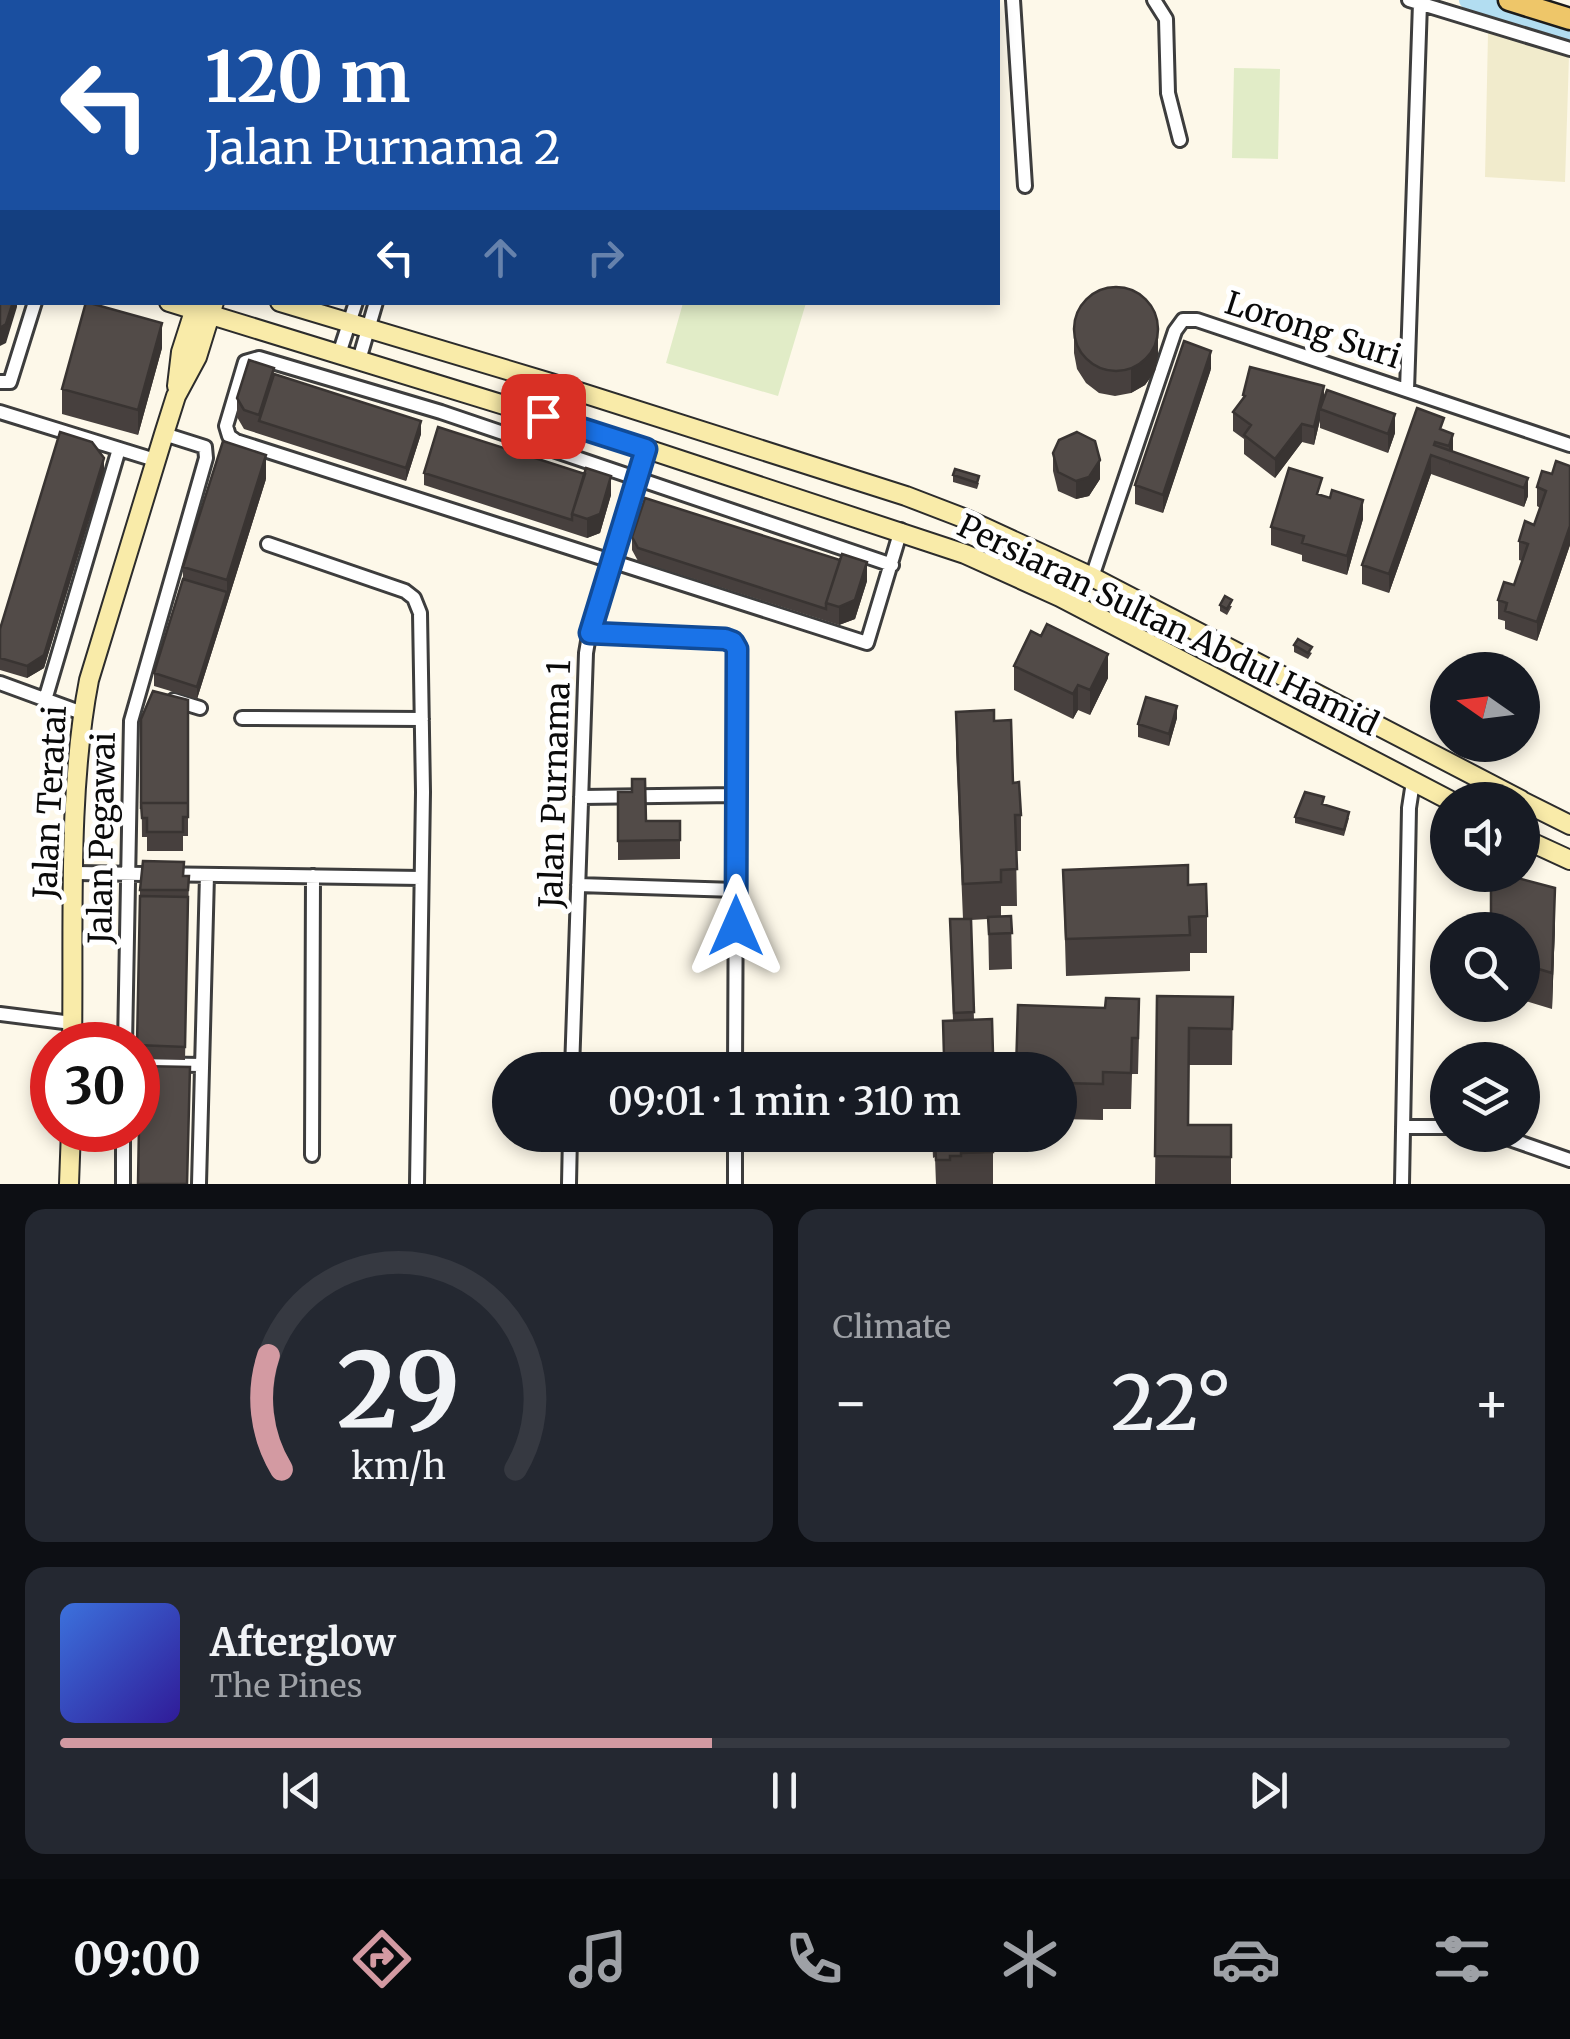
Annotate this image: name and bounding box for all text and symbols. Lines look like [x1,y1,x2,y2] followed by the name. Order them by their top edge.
[205,33,410,121] text: 120 m
[40,40,170,170] icon: left
[205,120,561,176] text: Jalan Purnama 2
[368,230,423,285] icon: left
[473,230,528,285] icon: ahead
[578,230,633,285] icon: right
[1220,283,1406,377] street label: Lorong Suri
[501,374,586,459] pin
[516,389,571,444] icon: arrive
[951,506,1385,744] street label: Persiaran Sultan Abdul Hamid
[1430,652,1540,762] north arrow
[1430,652,1540,1152] map controls
[531,659,579,910] street label: Jalan Purnama 1
[25,704,75,901] street label: Jalan Teratai
[80,732,124,945] street label: Jalan Pegawai
[1430,782,1540,892] button: sound
[684,874,788,978] position arrow
[1430,912,1540,1022] button: search
[30,1022,160,1152] speed limit sign: 30
[1430,1042,1540,1152] button: layers
[608,1078,961,1125] text: 09:01 · 1 min · 310 m
[833,1307,951,1347] text: Climate
[337,1325,461,1455] text: 29
[1111,1356,1231,1450] text: 22°
[833,1368,869,1437] text: −
[1473,1368,1510,1437] text: +
[351,1444,446,1489] text: km/h
[210,1619,396,1666] text: Afterglow
[210,1666,362,1706] text: The Pines
[274,1763,329,1818] icon: previous
[757,1763,812,1818] icon: pause
[1241,1763,1296,1818] icon: next
[347,1924,417,1994] icon: directions
[563,1924,633,1994] icon: music
[779,1924,849,1994] icon: phone
[995,1924,1065,1994] icon: climate
[1211,1924,1281,1994] icon: car
[1427,1924,1497,1994] icon: filters
[73,1931,201,1987] text: 09:00

